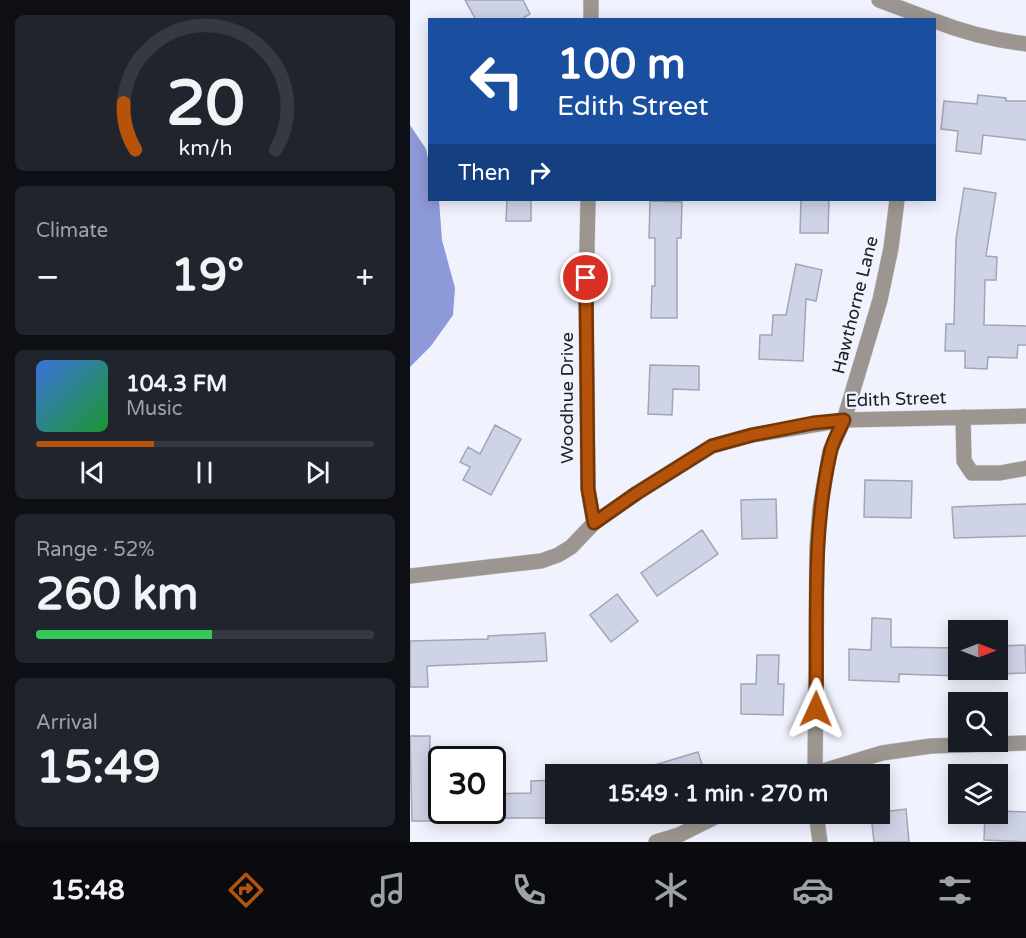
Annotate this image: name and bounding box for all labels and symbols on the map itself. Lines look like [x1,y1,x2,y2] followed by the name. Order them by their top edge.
[827,234,883,376] street label: Hawthorne Lane
[560,252,611,303] pin
[556,332,578,464] street label: Woodhue Drive
[845,386,947,412] street label: Edith Street
[948,620,1008,680] north arrow
[784,677,848,741] position arrow
[428,746,506,824] speed limit sign: 30

